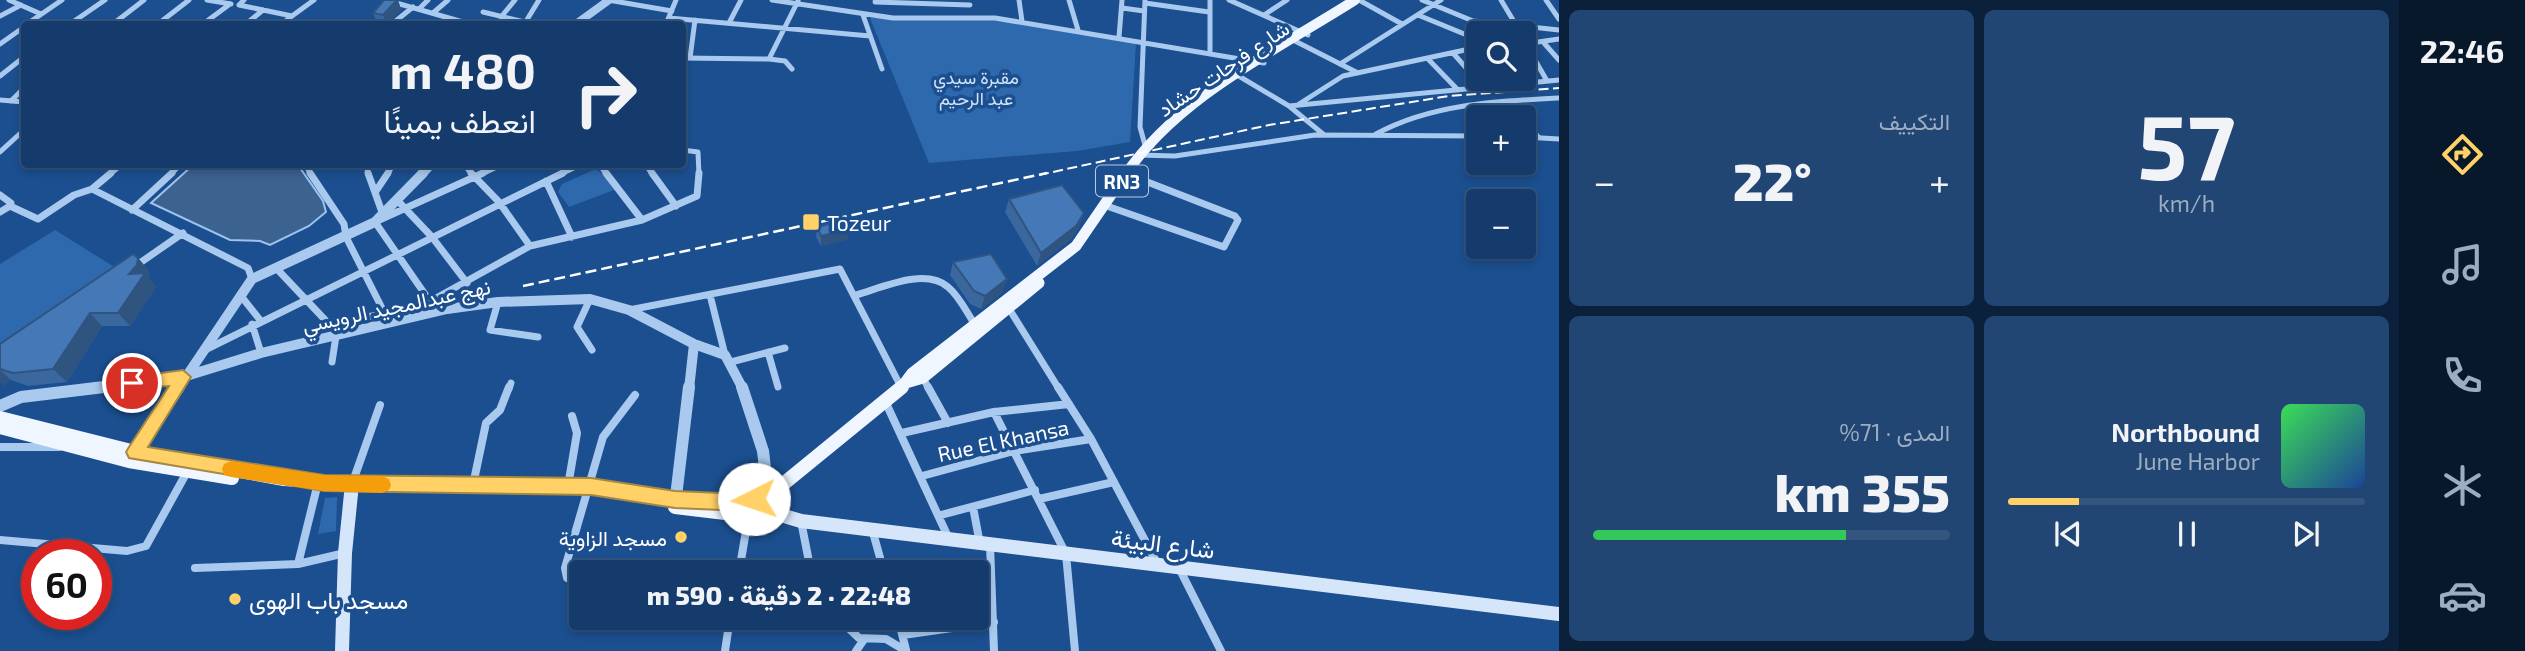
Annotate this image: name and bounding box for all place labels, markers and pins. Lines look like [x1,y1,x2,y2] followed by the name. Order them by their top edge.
[827,210,892,235] place label: Tozeur
[801,212,821,232] marker: Tozeur
[102,353,162,413] pin
[559,525,667,552] place label: مسجد الزاوية
[673,529,689,545] marker: مسجد الزاوية
[249,585,408,616] place label: مسجد باب الهوى
[227,591,243,607] marker: مسجد باب الهوى

